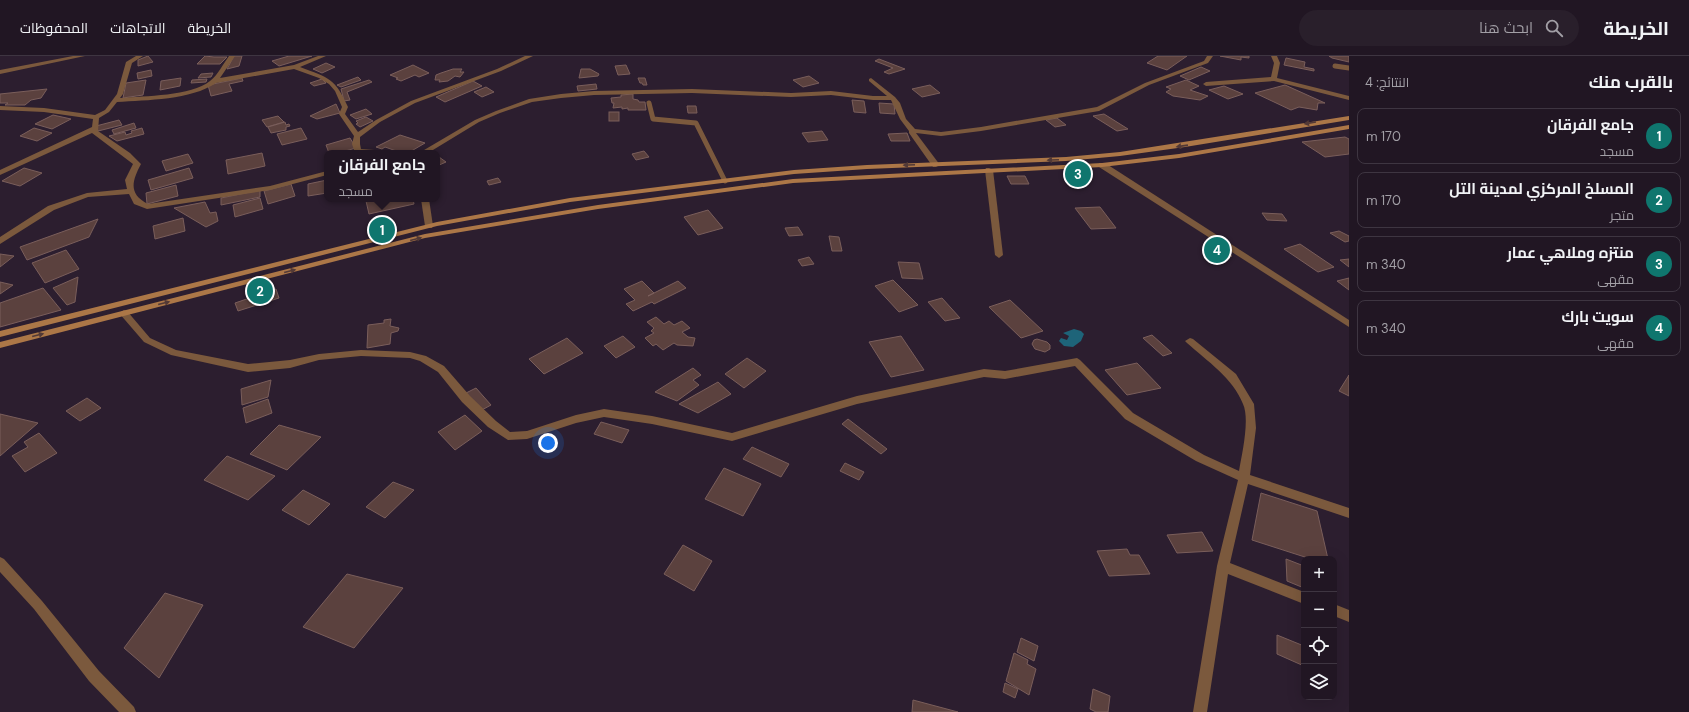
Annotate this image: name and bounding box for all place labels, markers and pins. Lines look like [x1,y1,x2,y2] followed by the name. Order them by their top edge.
[1065,159,1091,189] pin: 3
[369,215,395,245] pin: 1
[1204,235,1230,265] pin: 4
[247,276,273,306] pin: 2

